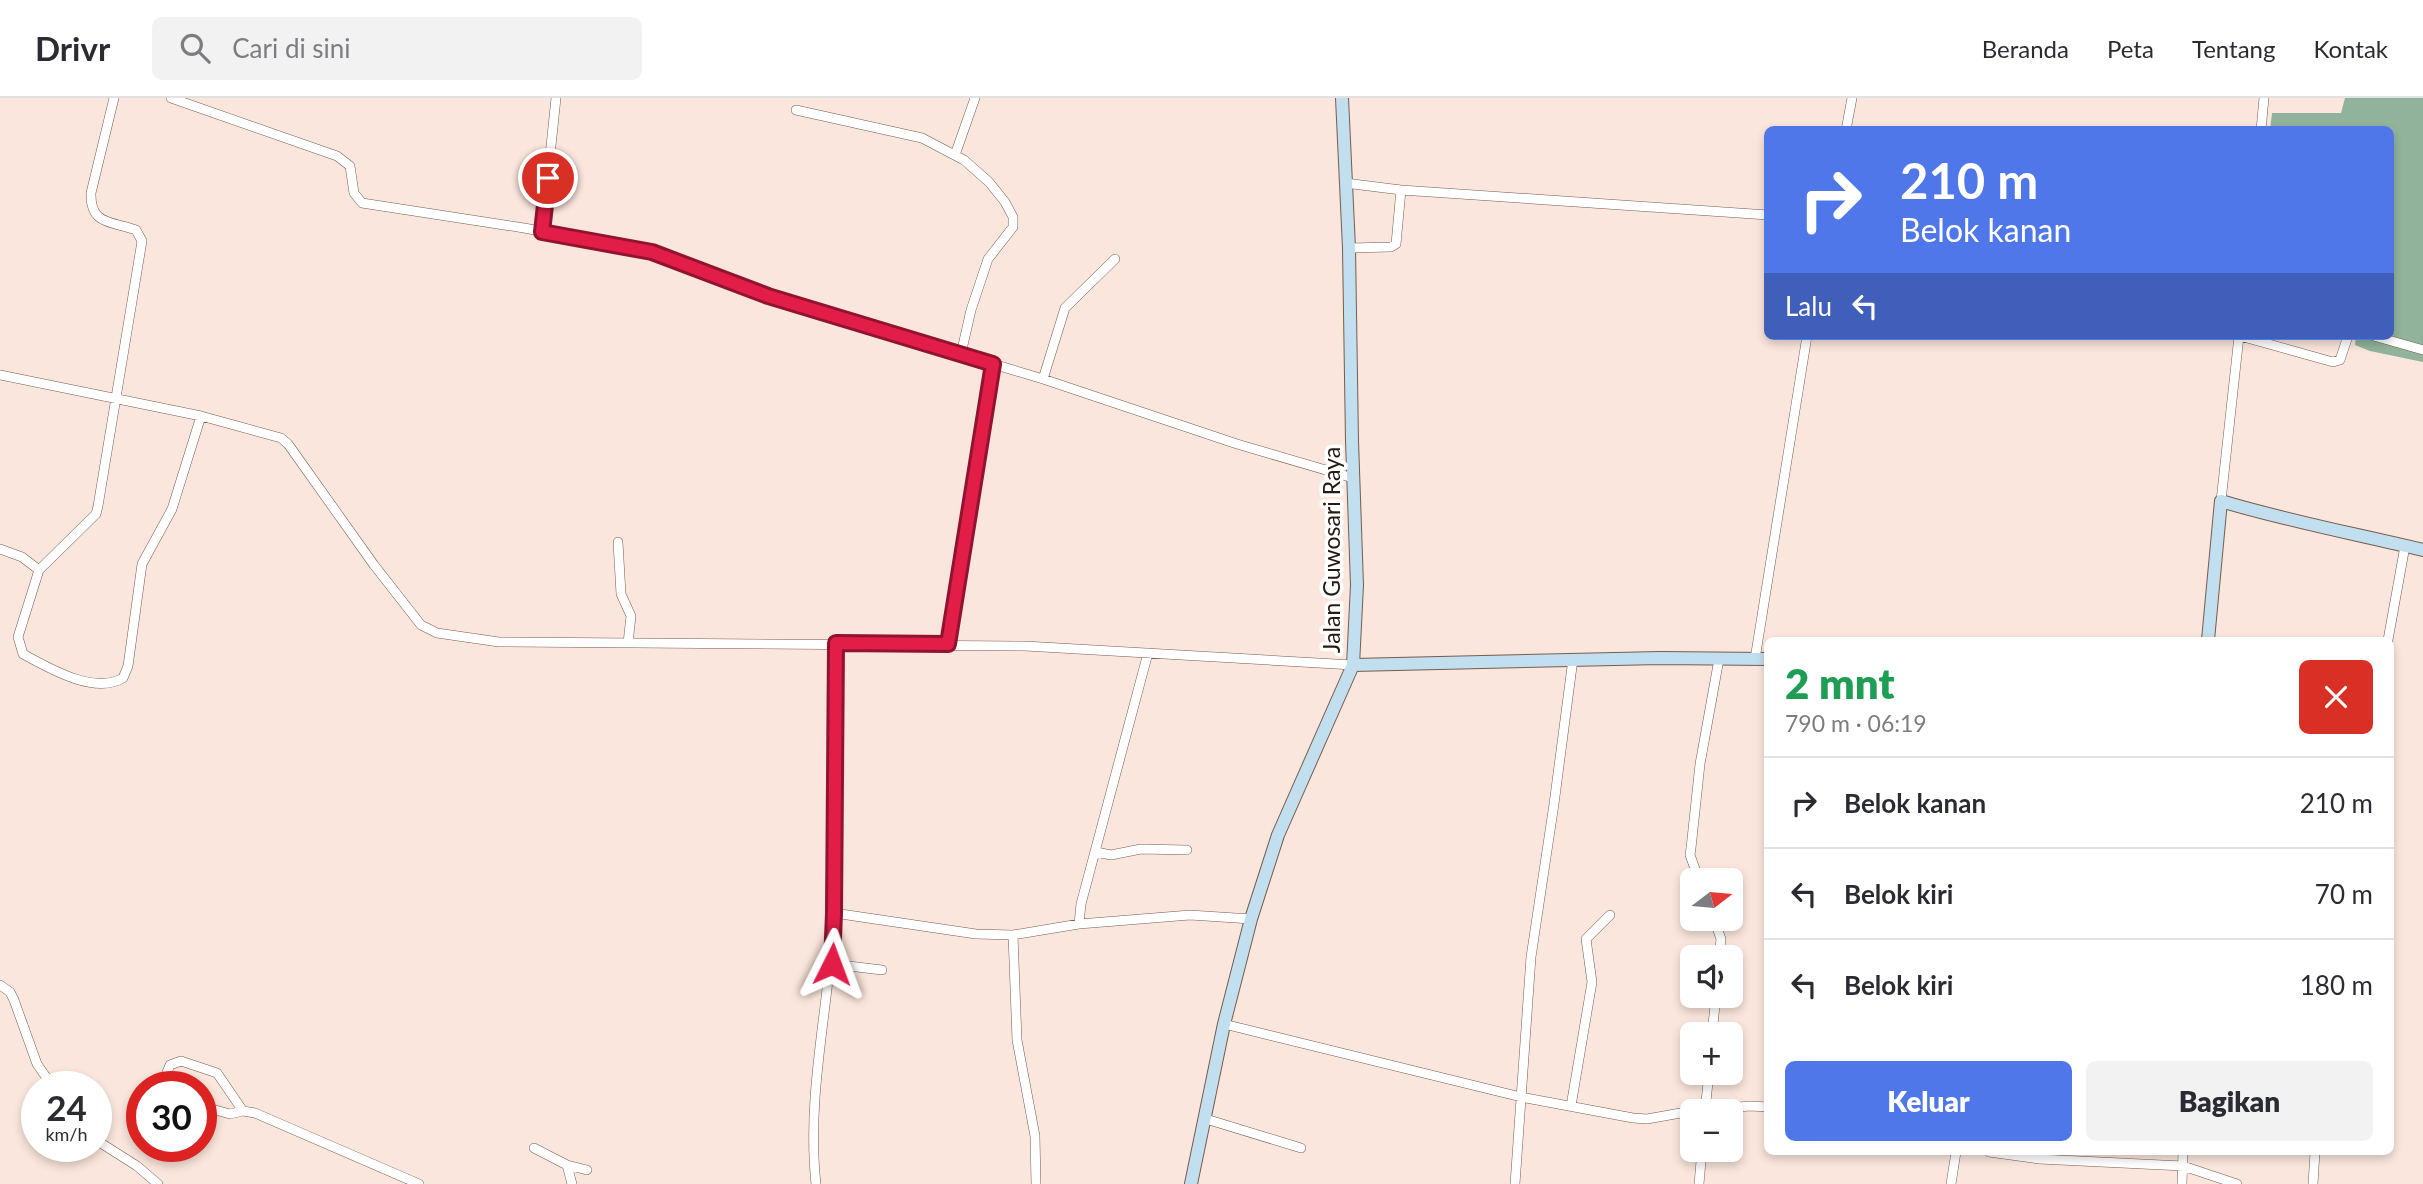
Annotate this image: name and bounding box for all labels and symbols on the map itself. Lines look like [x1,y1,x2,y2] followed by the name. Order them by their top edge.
[518,148,578,208] pin
[1317,447,1345,653] street label: Jalan Guwosari Raya
[1680,868,1743,931] north arrow
[795,927,869,1001] position arrow
[126,1071,217,1162] speed limit sign: 30

